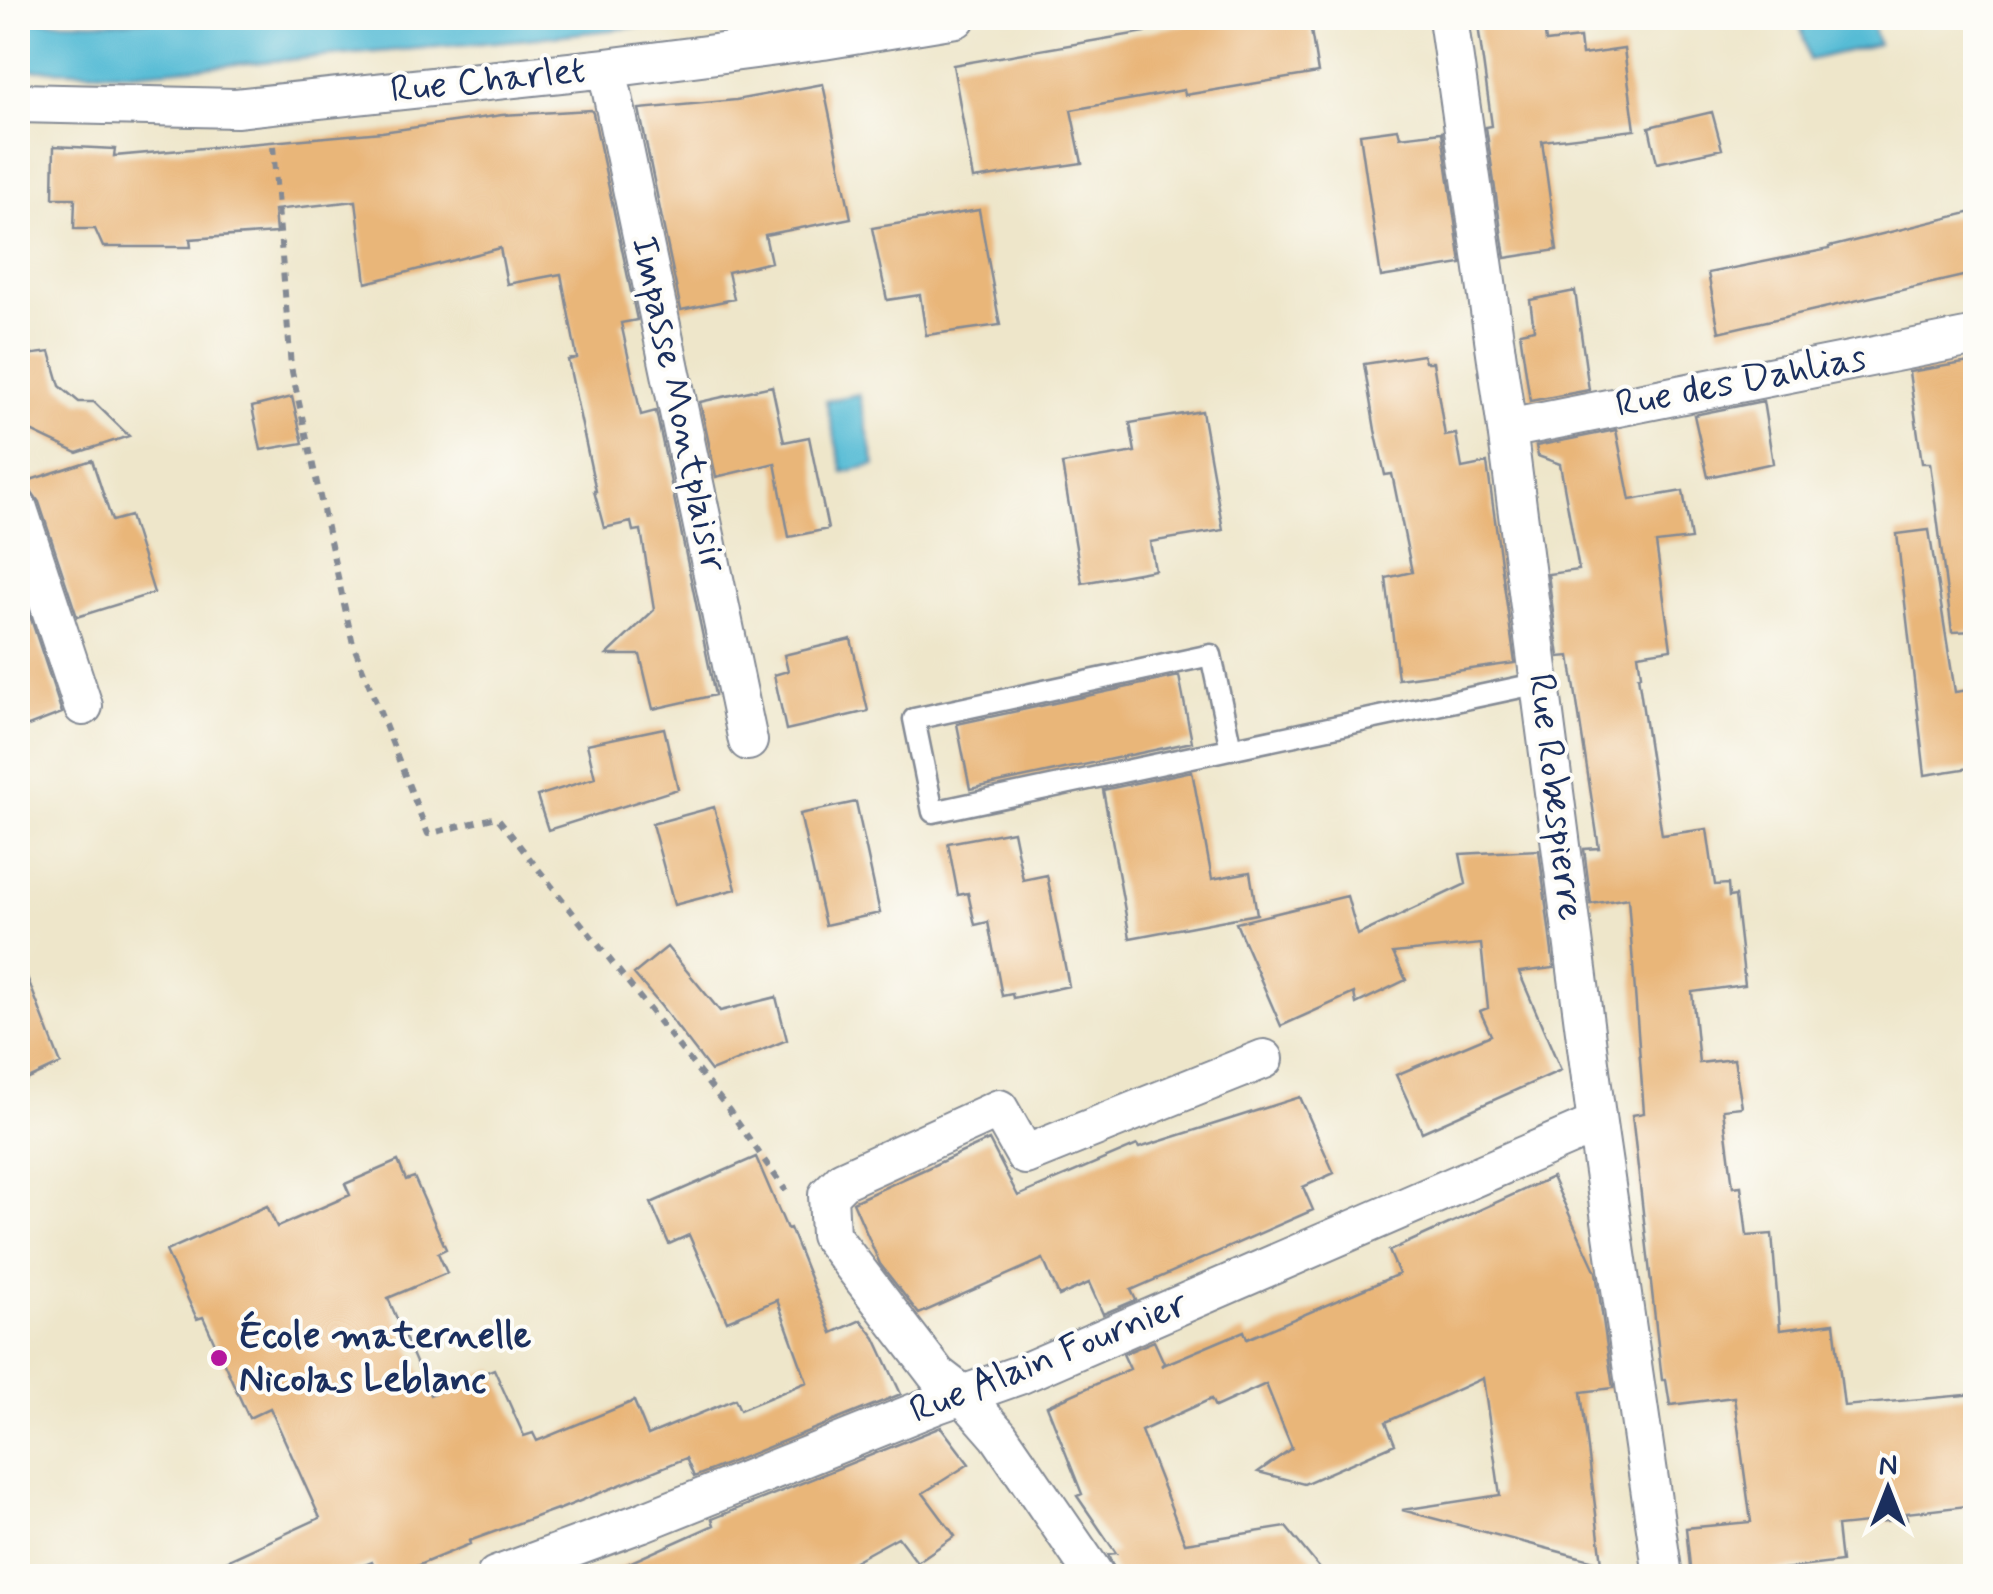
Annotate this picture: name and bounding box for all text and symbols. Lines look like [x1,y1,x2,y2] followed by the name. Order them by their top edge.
[388,46,588,116] street label: Rue Charlet
[619,232,738,576] street label: Impasse Montplaisir
[1612,334,1871,430] street label: Rue des Dahlias
[1516,671,1594,923] street label: Rue Robespierre
[903,1280,1195,1436] street label: Rue Alain Fournier
[239,1310,532,1405] place label: École maternelle Nicolas Leblanc
[208,1347,230,1369] marker: École maternelle Nicolas Leblanc
[1838,1439,1938,1539] north arrow
[1879,1448,1897,1485] text: N

